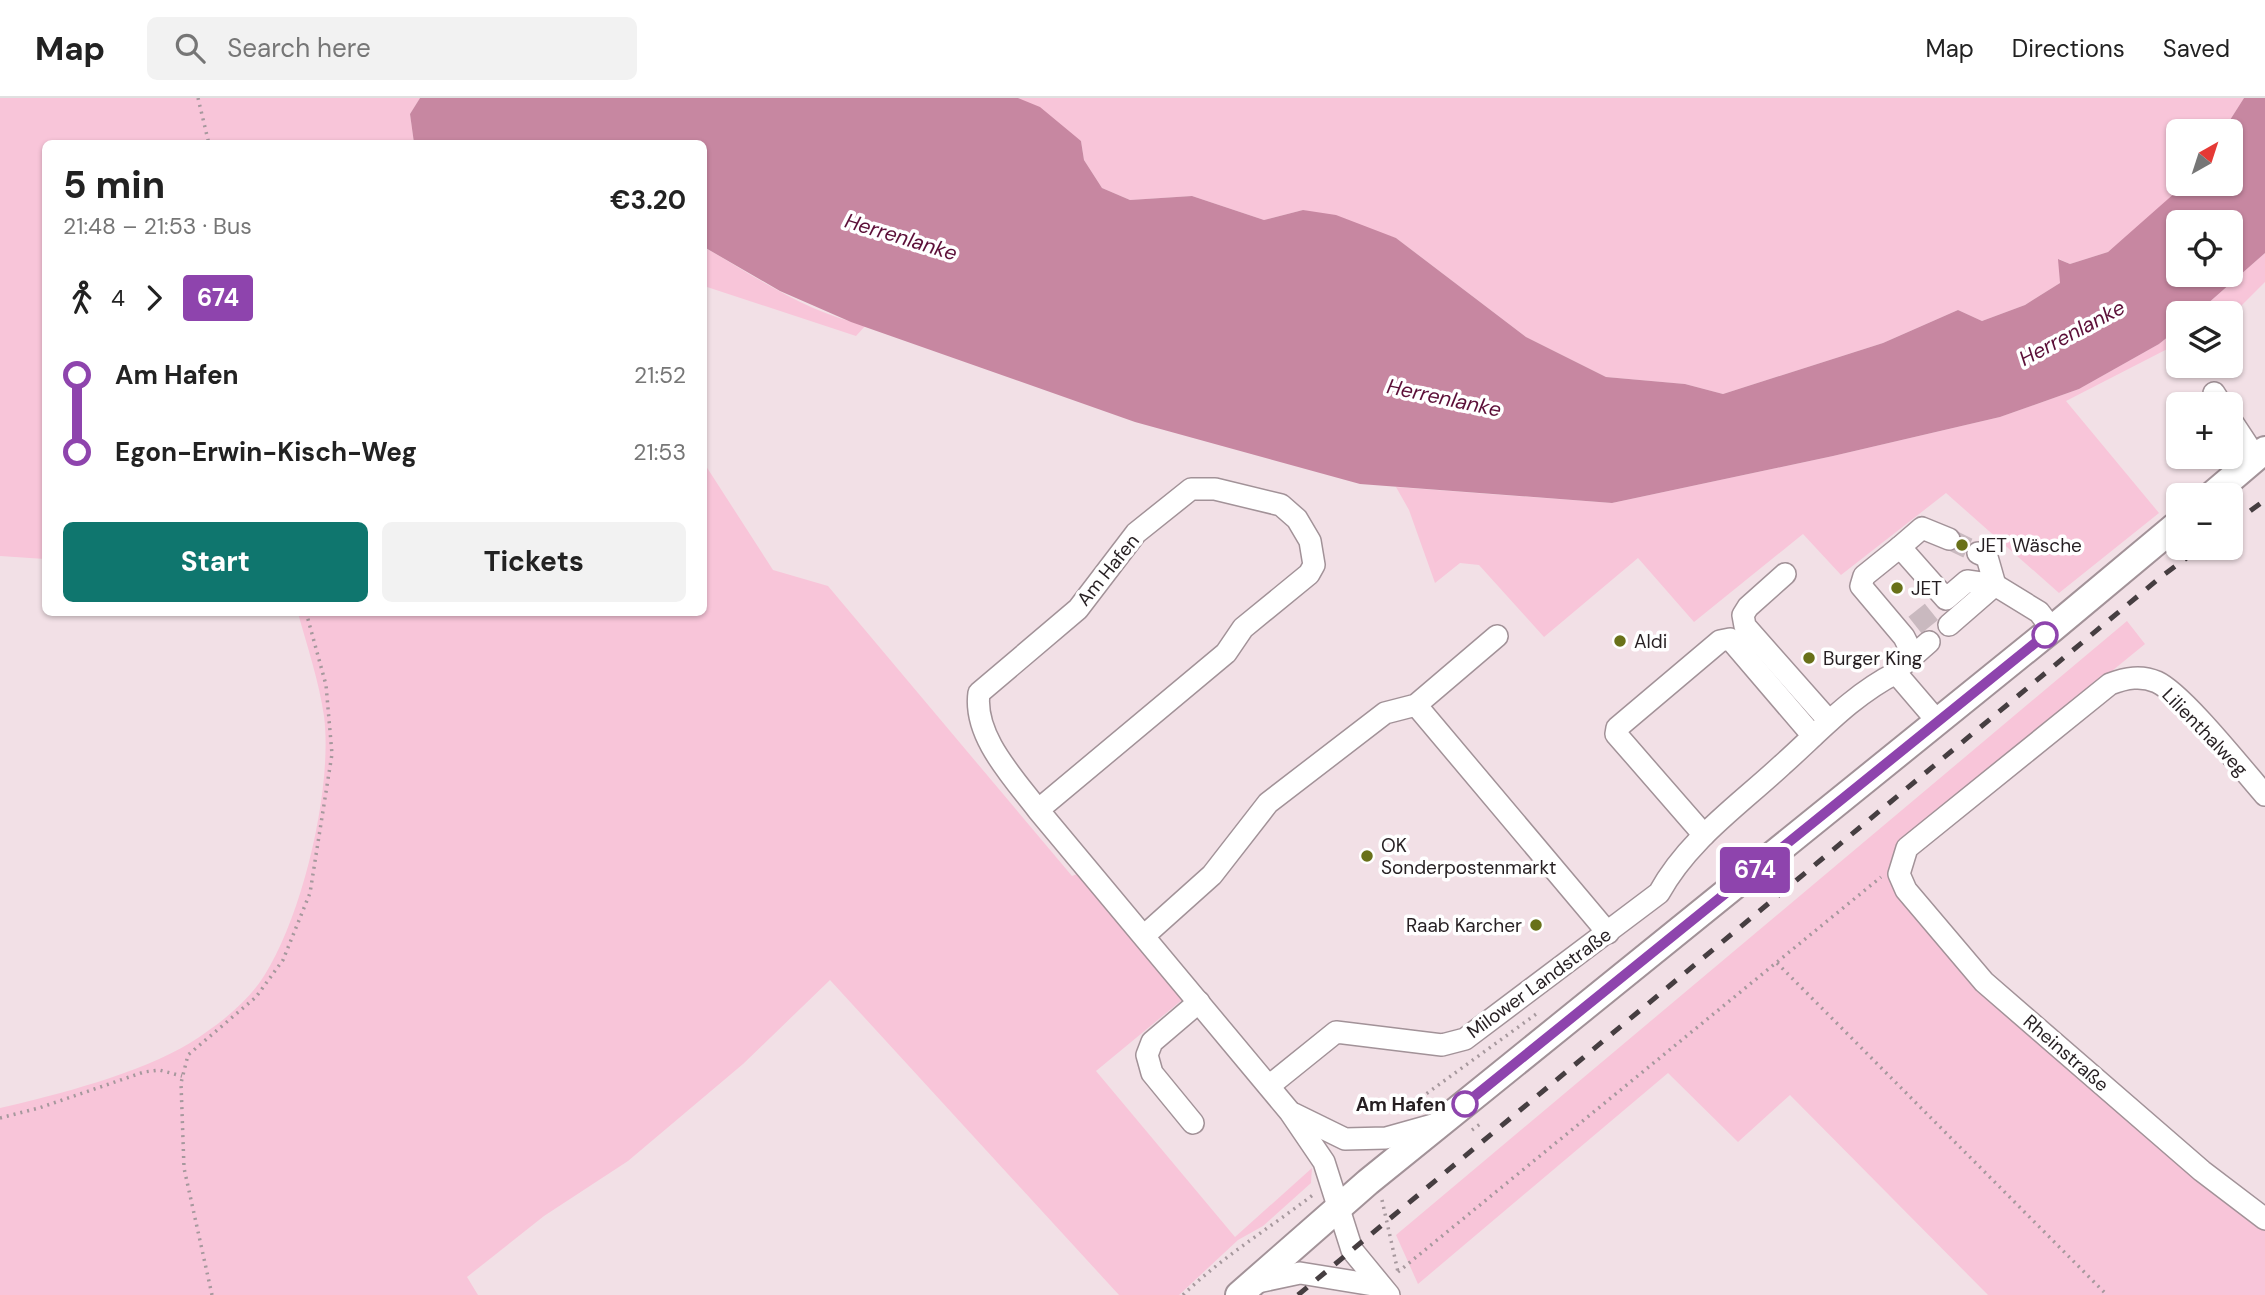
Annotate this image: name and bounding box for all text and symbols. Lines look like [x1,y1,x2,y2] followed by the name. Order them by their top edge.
[147,17,637,80] search box
[35,27,105,70] text: Map
[171,29,209,67] icon: search
[227,31,371,65] text: Search here
[1926,33,1974,64] text: Map
[2012,33,2125,64] text: Directions
[2163,33,2230,64] text: Saved
[2166,119,2244,196] north arrow
[2166,119,2243,560] map controls
[63,160,165,210] text: 5 min
[610,183,686,217] text: €3.20
[841,207,961,267] water label: Herrenlanke
[2166,210,2243,287] button: locate
[63,211,252,241] text: 21:48 – 21:53 · Bus
[63,279,101,317] icon: walk
[135,279,173,317] icon: forward
[197,282,239,313] text: 674
[111,283,125,313] text: 4
[2014,293,2130,373] water label: Herrenlanke
[2166,301,2243,378] button: layers
[115,358,239,392] text: Am Hafen
[634,360,686,390] text: 21:52
[1384,372,1504,424] water label: Herrenlanke
[2166,392,2243,469] button: +
[115,435,417,469] text: Egon-Erwin-Kisch-Weg
[633,437,686,467] text: 21:53
[2166,483,2243,560] button: −
[63,522,368,602] button: Start
[382,522,686,602] button: Tickets
[1071,529,1145,611] street label: Am Hafen
[1976,533,2082,558] place label: JET Wäsche
[1954,537,1970,553] marker: JET Wäsche
[1911,576,1942,601] place label: JET
[1889,580,1905,596] marker: JET
[2032,622,2058,648] unlabelled marker
[1634,629,1667,654] place label: Aldi
[1612,633,1628,649] marker: Aldi
[1823,646,1923,671] place label: Burger King
[1801,650,1817,666] marker: Burger King
[2157,682,2254,782] street label: Lilienthalweg
[1381,833,1556,880] place label: OK Sonderpostenmarkt
[1715,847,1795,893] line badge: 674
[1359,848,1375,864] marker: OK Sonderpostenmarkt
[1734,854,1776,885] text: 674
[1406,913,1522,938] place label: Raab Karcher
[1528,917,1544,933] marker: Raab Karcher
[1462,922,1616,1044] street label: Milower Landstraße
[2018,1009,2114,1097] street label: Rheinstraße
[1452,1091,1478,1117] marker: Am Hafen
[1356,1092,1446,1117] place label: Am Hafen

